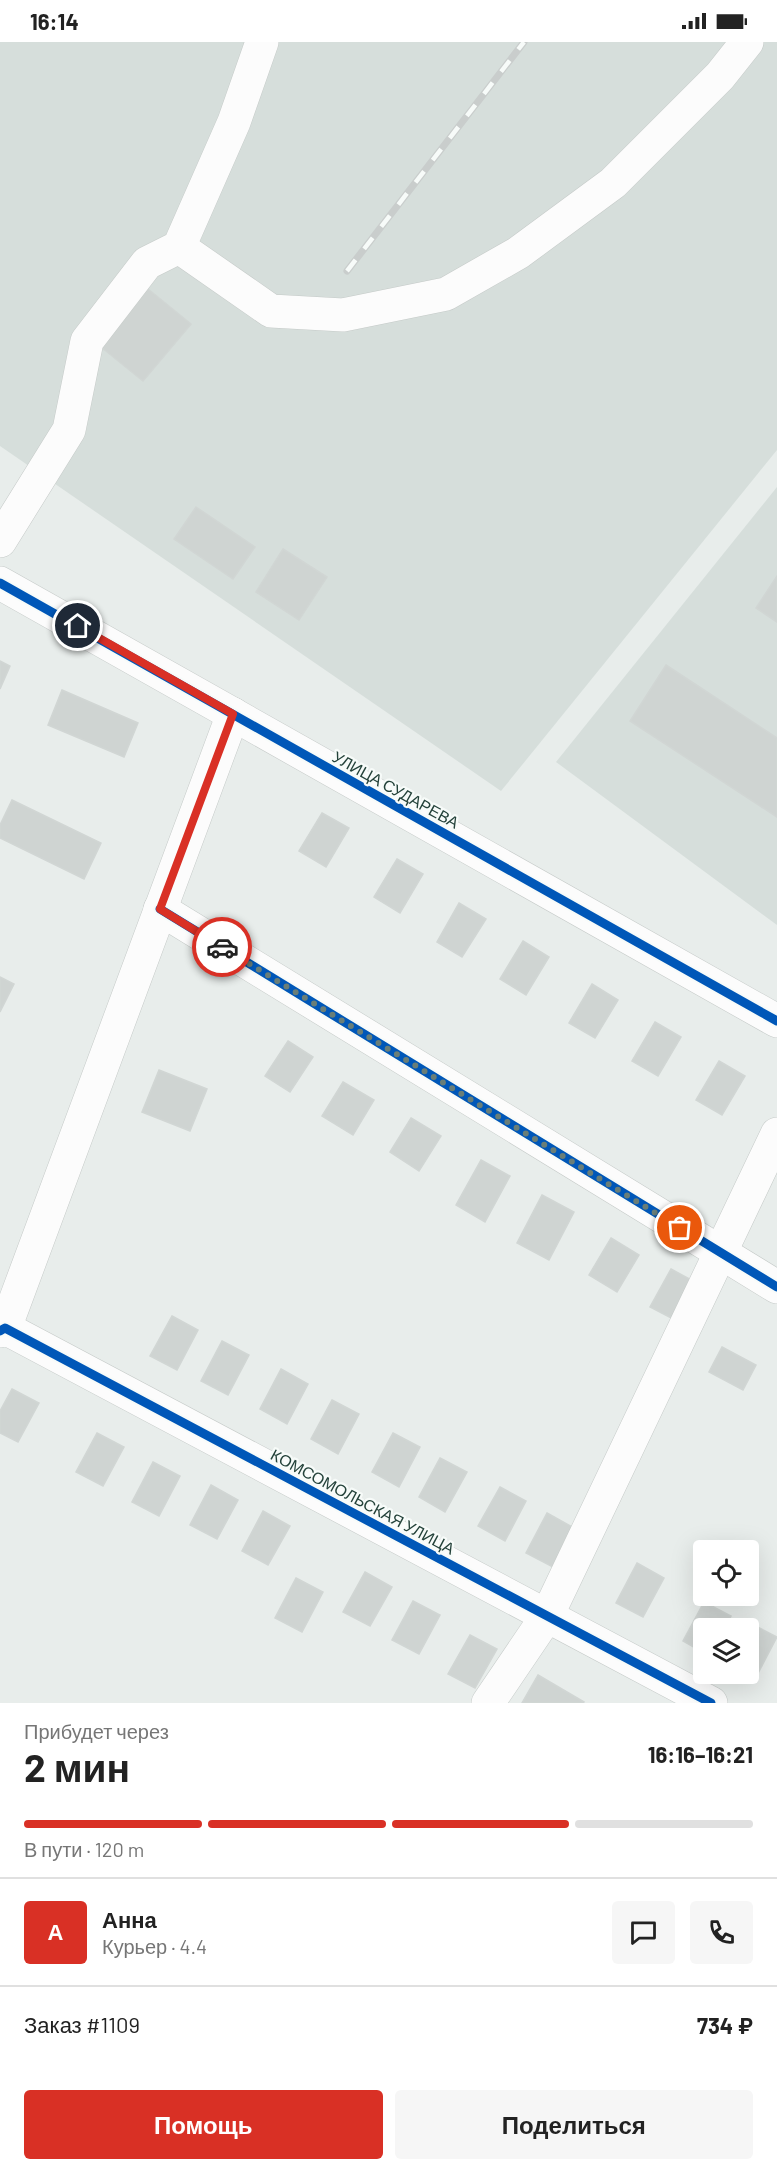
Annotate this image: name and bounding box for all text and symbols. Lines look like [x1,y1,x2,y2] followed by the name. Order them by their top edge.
[30,8,79,34] text: 16:14
[52,600,103,651] pin
[61,609,94,642] icon: home
[330,746,463,832] street label: УЛИЦА СУДАРЕВА
[192,917,252,977] courier
[206,931,239,964] icon: car
[654,1202,705,1253] pin
[663,1211,696,1244] icon: bag
[268,1444,458,1558] street label: КОМСОМОЛЬСКАЯ УЛИЦА
[693,1540,759,1684] map controls
[693,1540,759,1606] button: locate
[693,1618,759,1684] button: layers
[24,1719,169,1743] text: Прибудет через
[648,1741,753,1767] text: 16:16–16:21
[24,1743,130,1790] text: 2 мин
[24,1837,144,1861] text: В пути · 120 m
[612,1901,675,1964] button: chat
[690,1901,753,1964] button: phone
[102,1906,157,1932] text: Анна
[48,1918,63,1944] text: А
[102,1934,207,1958] text: Курьер · 4.4
[24,2011,140,2037] text: Заказ #1109
[697,2012,753,2038] text: 734 ₽
[24,2090,383,2159] button: Помощь
[395,2090,753,2159] button: Поделиться

